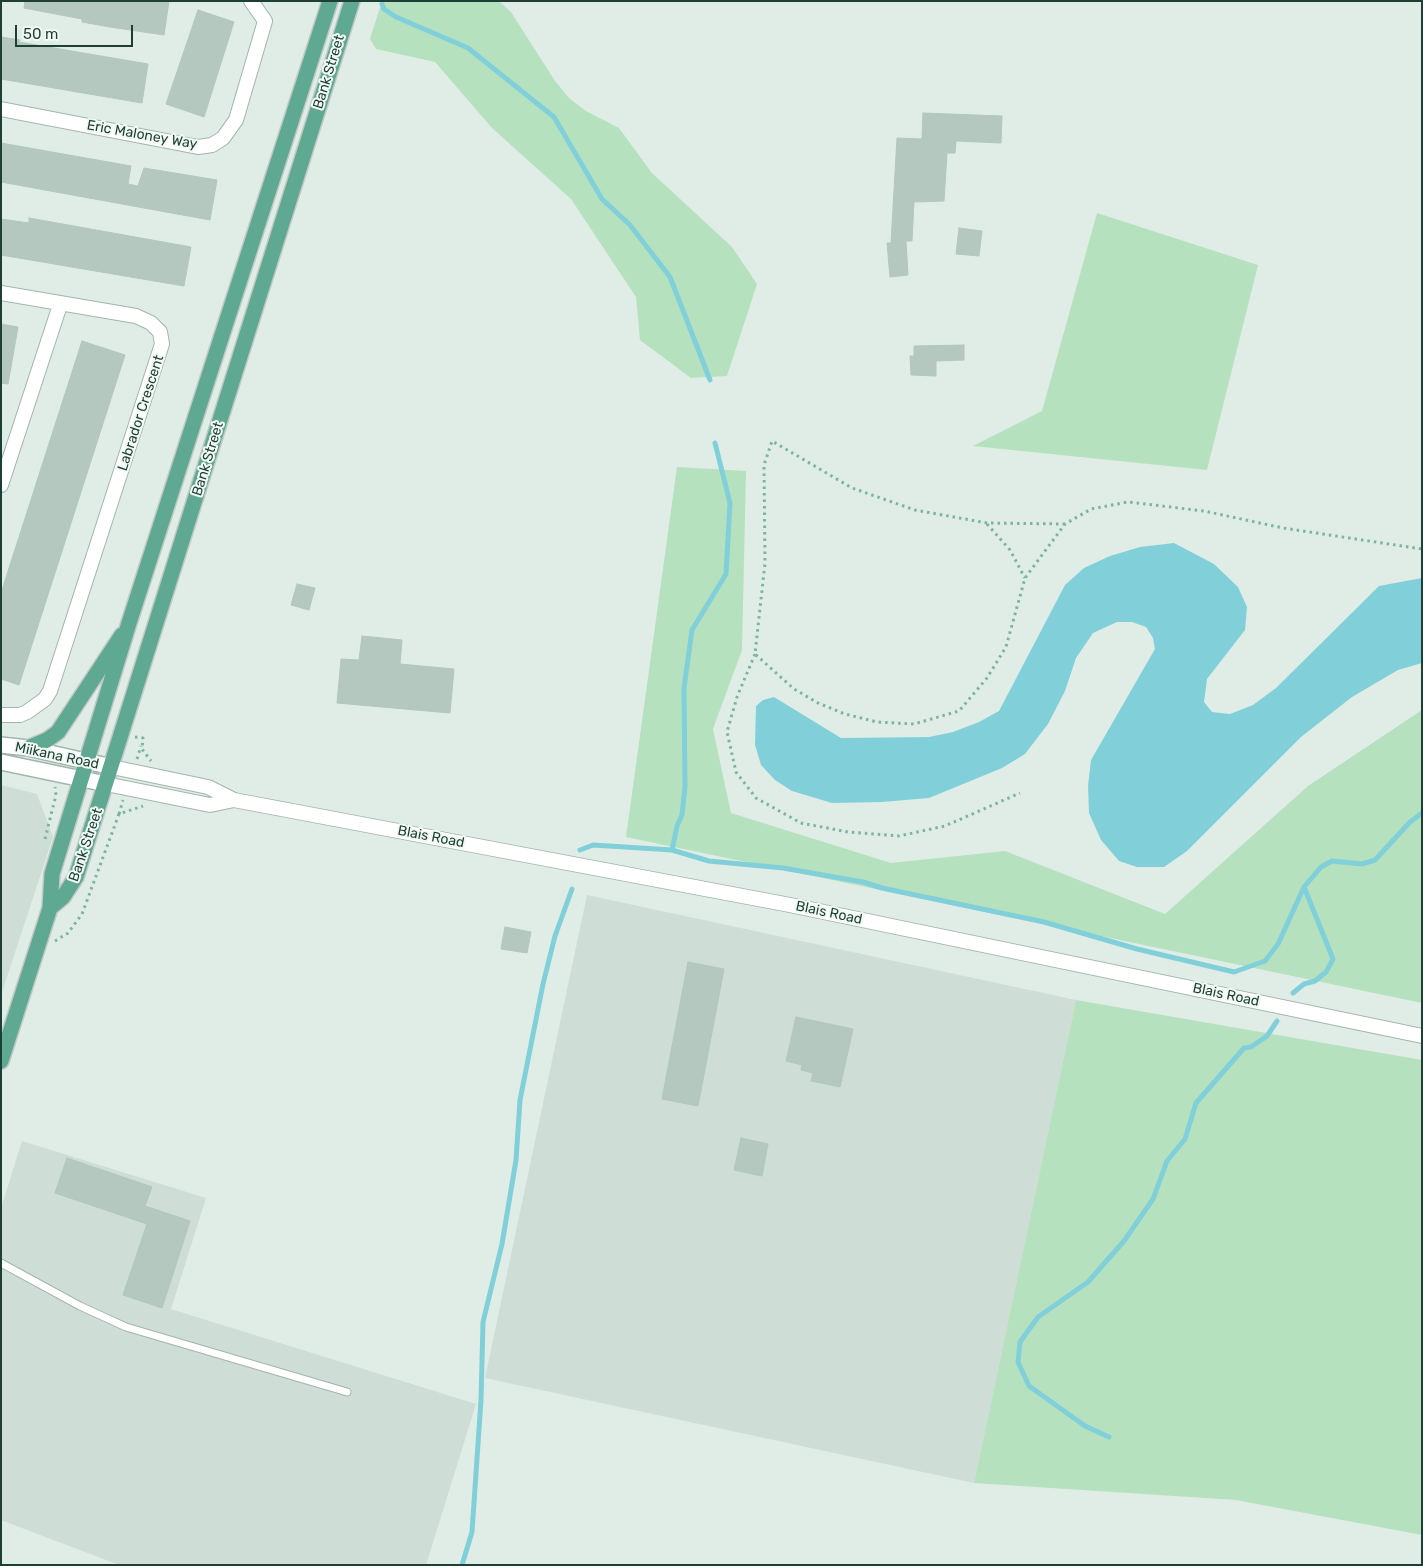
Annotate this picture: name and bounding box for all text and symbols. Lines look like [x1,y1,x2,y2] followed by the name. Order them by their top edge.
[18,15,135,47] scale bar
[23,25,58,43] text: 50 m
[310,33,348,111] street label: Bank Street
[85,117,199,153] street label: Eric Maloney Way
[114,353,168,473] street label: Labrador Crescent
[189,420,227,498] street label: Bank Street
[13,739,101,773] street label: Miikana Road
[66,806,106,884] street label: Bank Street
[396,822,466,852] street label: Blais Road
[794,898,864,928] street label: Blais Road
[1191,980,1261,1010] street label: Blais Road

